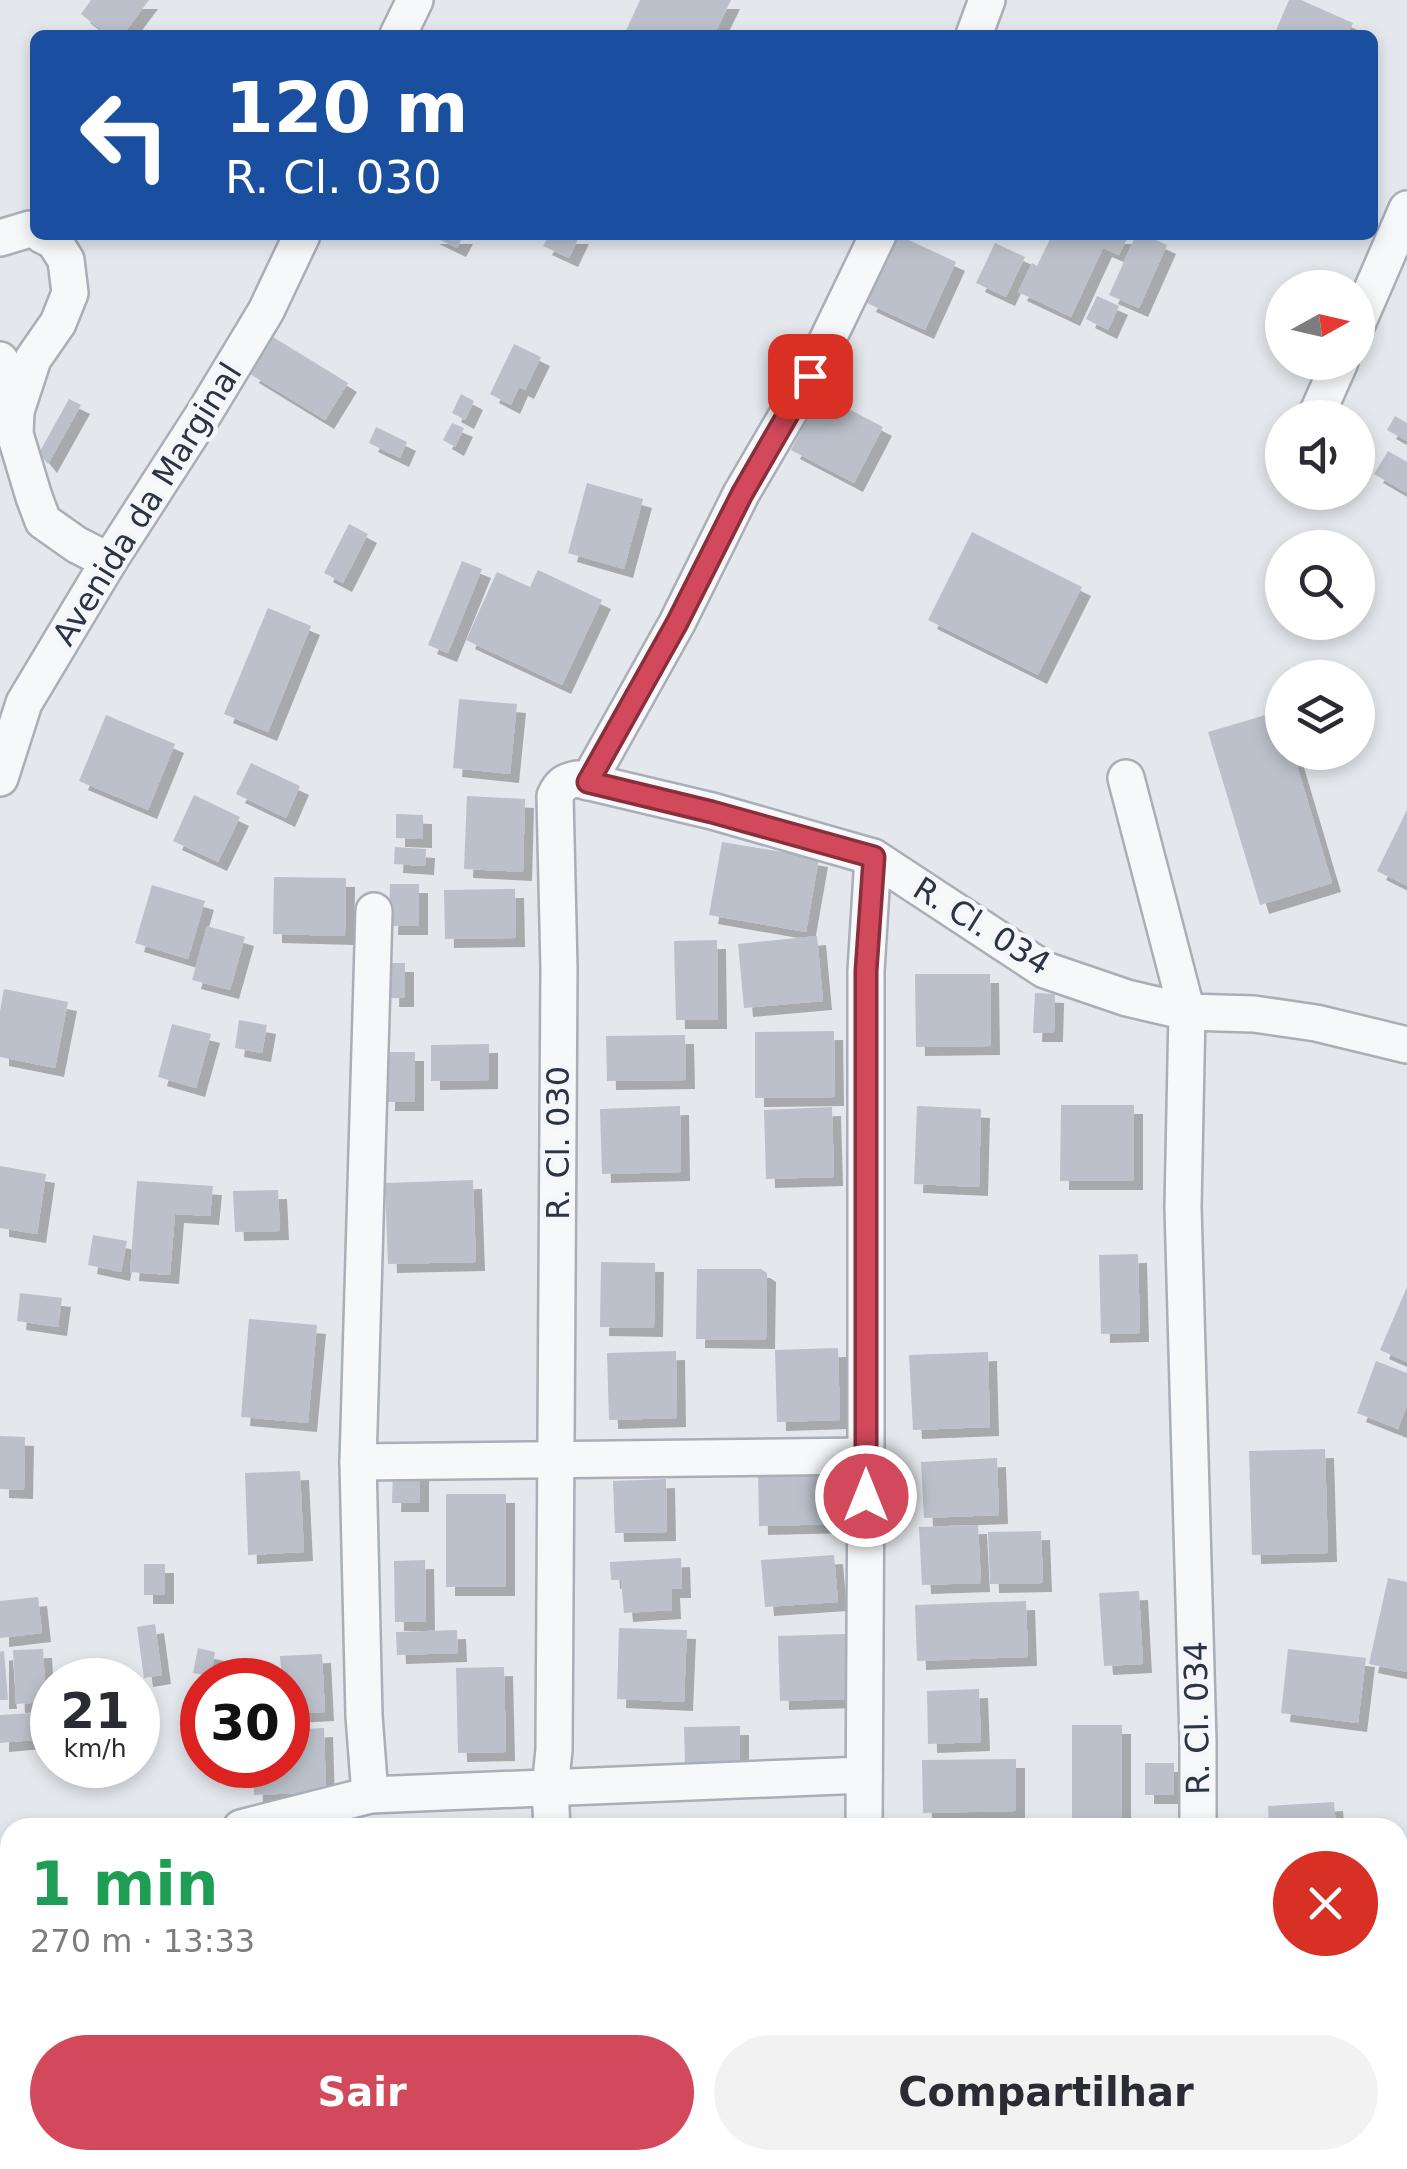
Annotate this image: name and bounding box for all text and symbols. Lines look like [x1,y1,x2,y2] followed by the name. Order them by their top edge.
[225,67,468,149] text: 120 m
[60,70,190,200] icon: left
[225,151,442,204] text: R. Cl. 030
[1265,270,1375,380] north arrow
[1265,270,1375,770] map controls
[768,334,853,419] pin
[783,349,838,404] icon: arrive
[45,356,249,652] street label: Avenida da Marginal
[1265,400,1375,510] button: sound
[1265,530,1375,640] button: search
[1265,660,1375,770] button: layers
[907,869,1057,983] street label: R. Cl. 034
[539,1066,577,1220] street label: R. Cl. 030
[814,1444,918,1548] position arrow
[1177,1641,1217,1795] street label: R. Cl. 034
[180,1658,310,1788] speed limit sign: 30
[60,1682,130,1740] text: 21
[63,1734,127,1763] text: km/h
[30,1849,218,1919] text: 1 min
[1273,1851,1378,1956] button: close
[30,1922,255,1960] text: 270 m · 13:33
[30,2035,694,2150] button: Sair
[714,2035,1378,2150] button: Compartilhar

